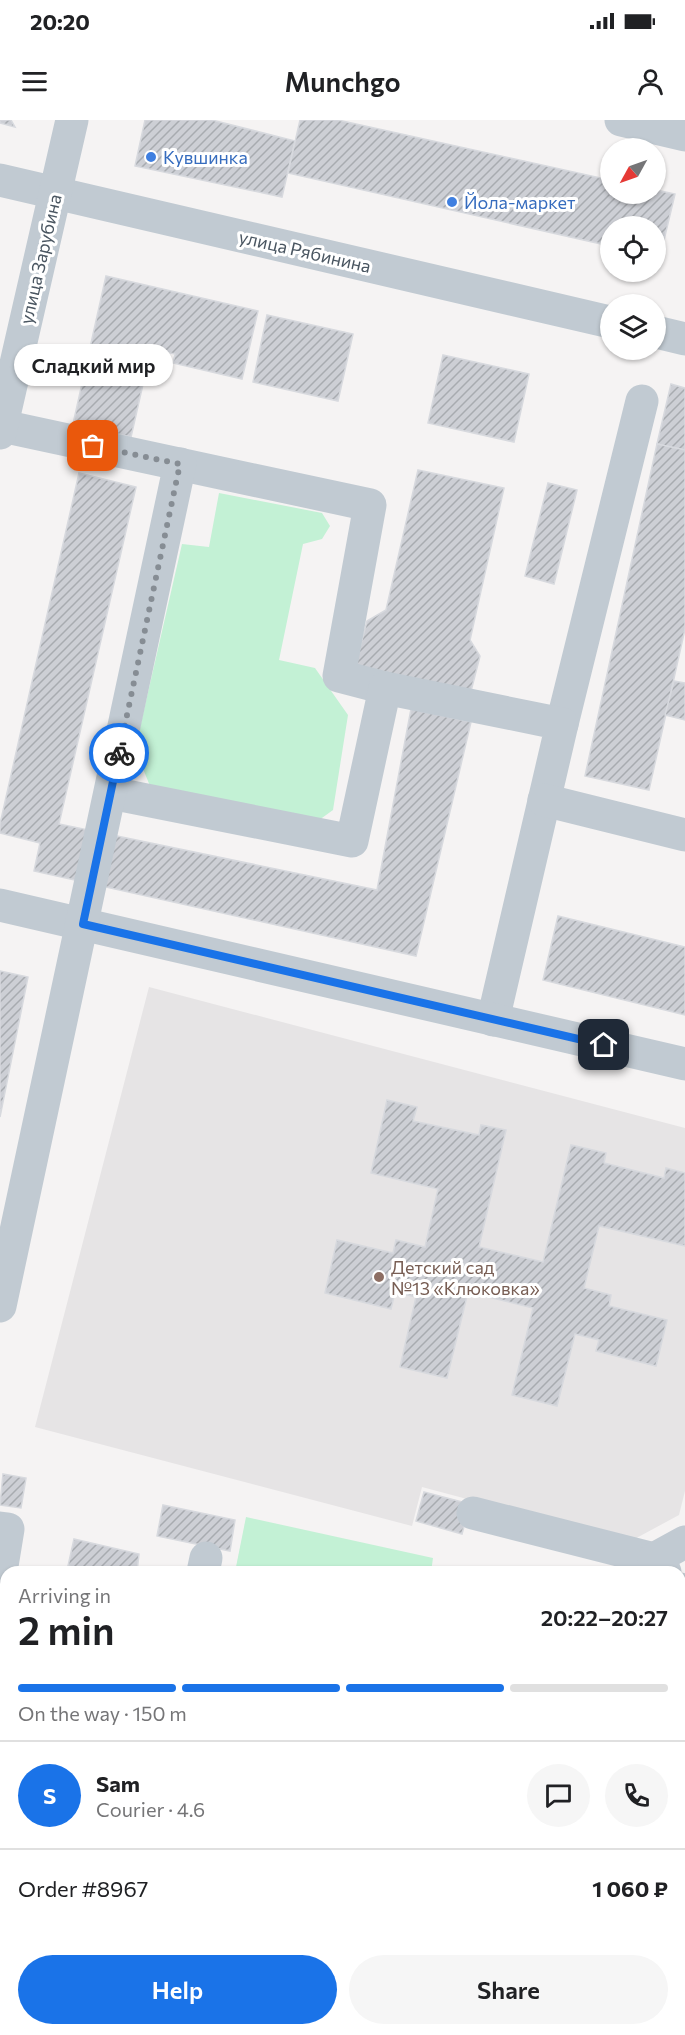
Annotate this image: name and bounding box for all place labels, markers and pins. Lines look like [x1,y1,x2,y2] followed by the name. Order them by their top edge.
[163,146,248,168] place label: Кувшинка
[144,150,158,164] marker: Кувшинка
[464,191,576,213] place label: Йола-маркет
[445,195,459,209] marker: Йола-маркет
[14,344,172,386] callout: Сладкий мир
[67,420,118,471] pin
[578,1019,629,1070] pin
[391,1256,540,1299] place label: Детский сад №13 «Клюковка»
[372,1270,386,1284] marker: Детский сад №13 «Клюковка»

